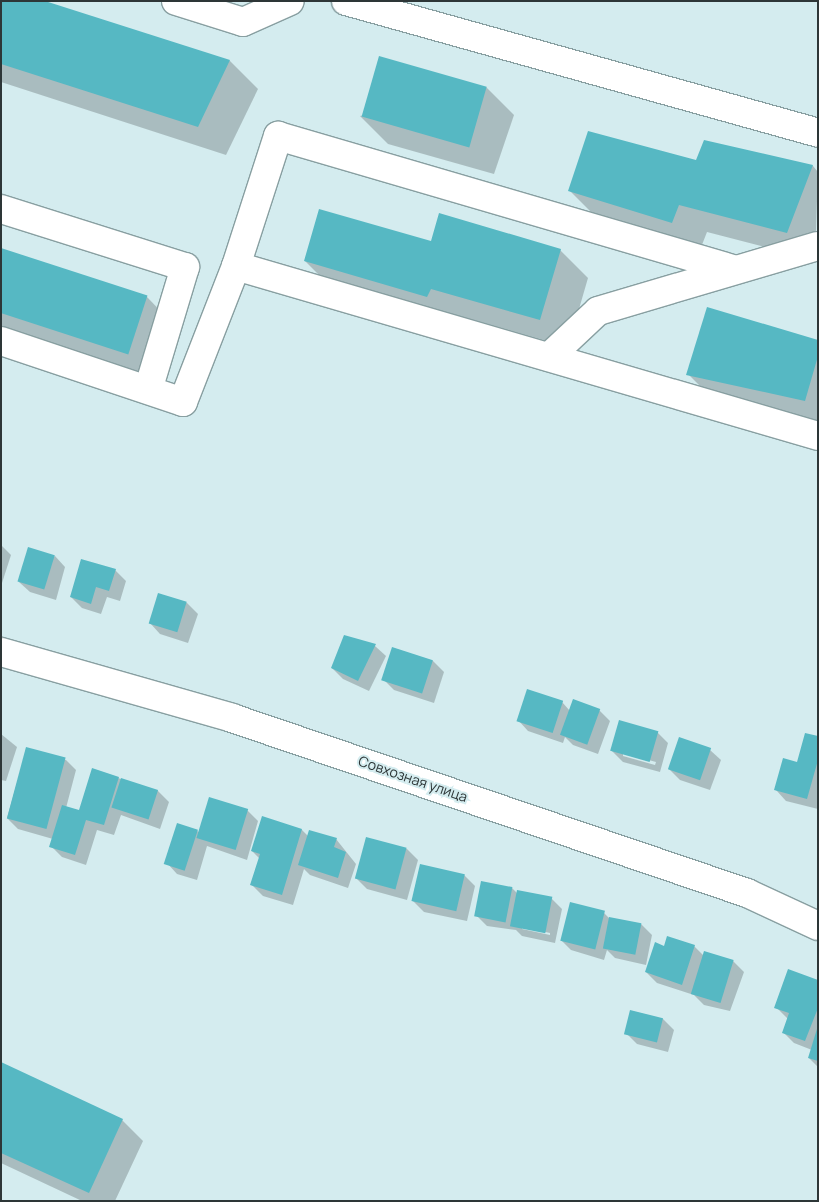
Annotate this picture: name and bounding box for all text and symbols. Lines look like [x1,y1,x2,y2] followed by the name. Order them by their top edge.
[356,752,470,806] street label: Совхозная улица

